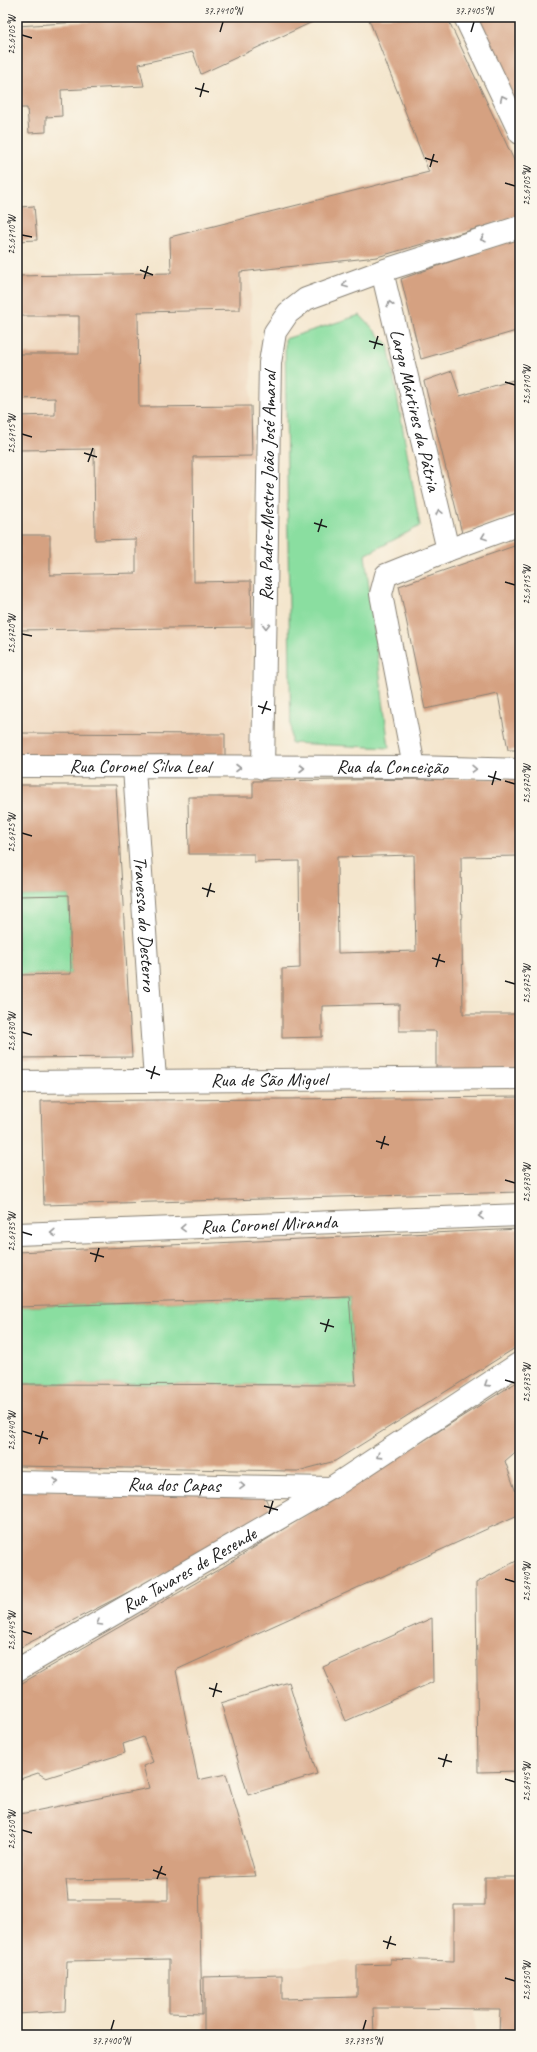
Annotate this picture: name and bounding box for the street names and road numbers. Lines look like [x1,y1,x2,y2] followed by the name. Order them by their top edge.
[384,327,446,495] street label: Largo Mártires da Pátria
[254,367,282,601] street label: Rua Padre-Mestre João José Amaral
[69,754,215,778] street label: Rua Coronel Silva Leal
[336,755,449,780] street label: Rua da Conceição
[128,855,161,993] street label: Travessa do Desterro
[211,1068,331,1092] street label: Rua de São Miguel
[200,1210,339,1239] street label: Rua Coronel Miranda
[127,1472,223,1498] street label: Rua dos Capas
[118,1521,262,1619] street label: Rua Tavares de Resende

